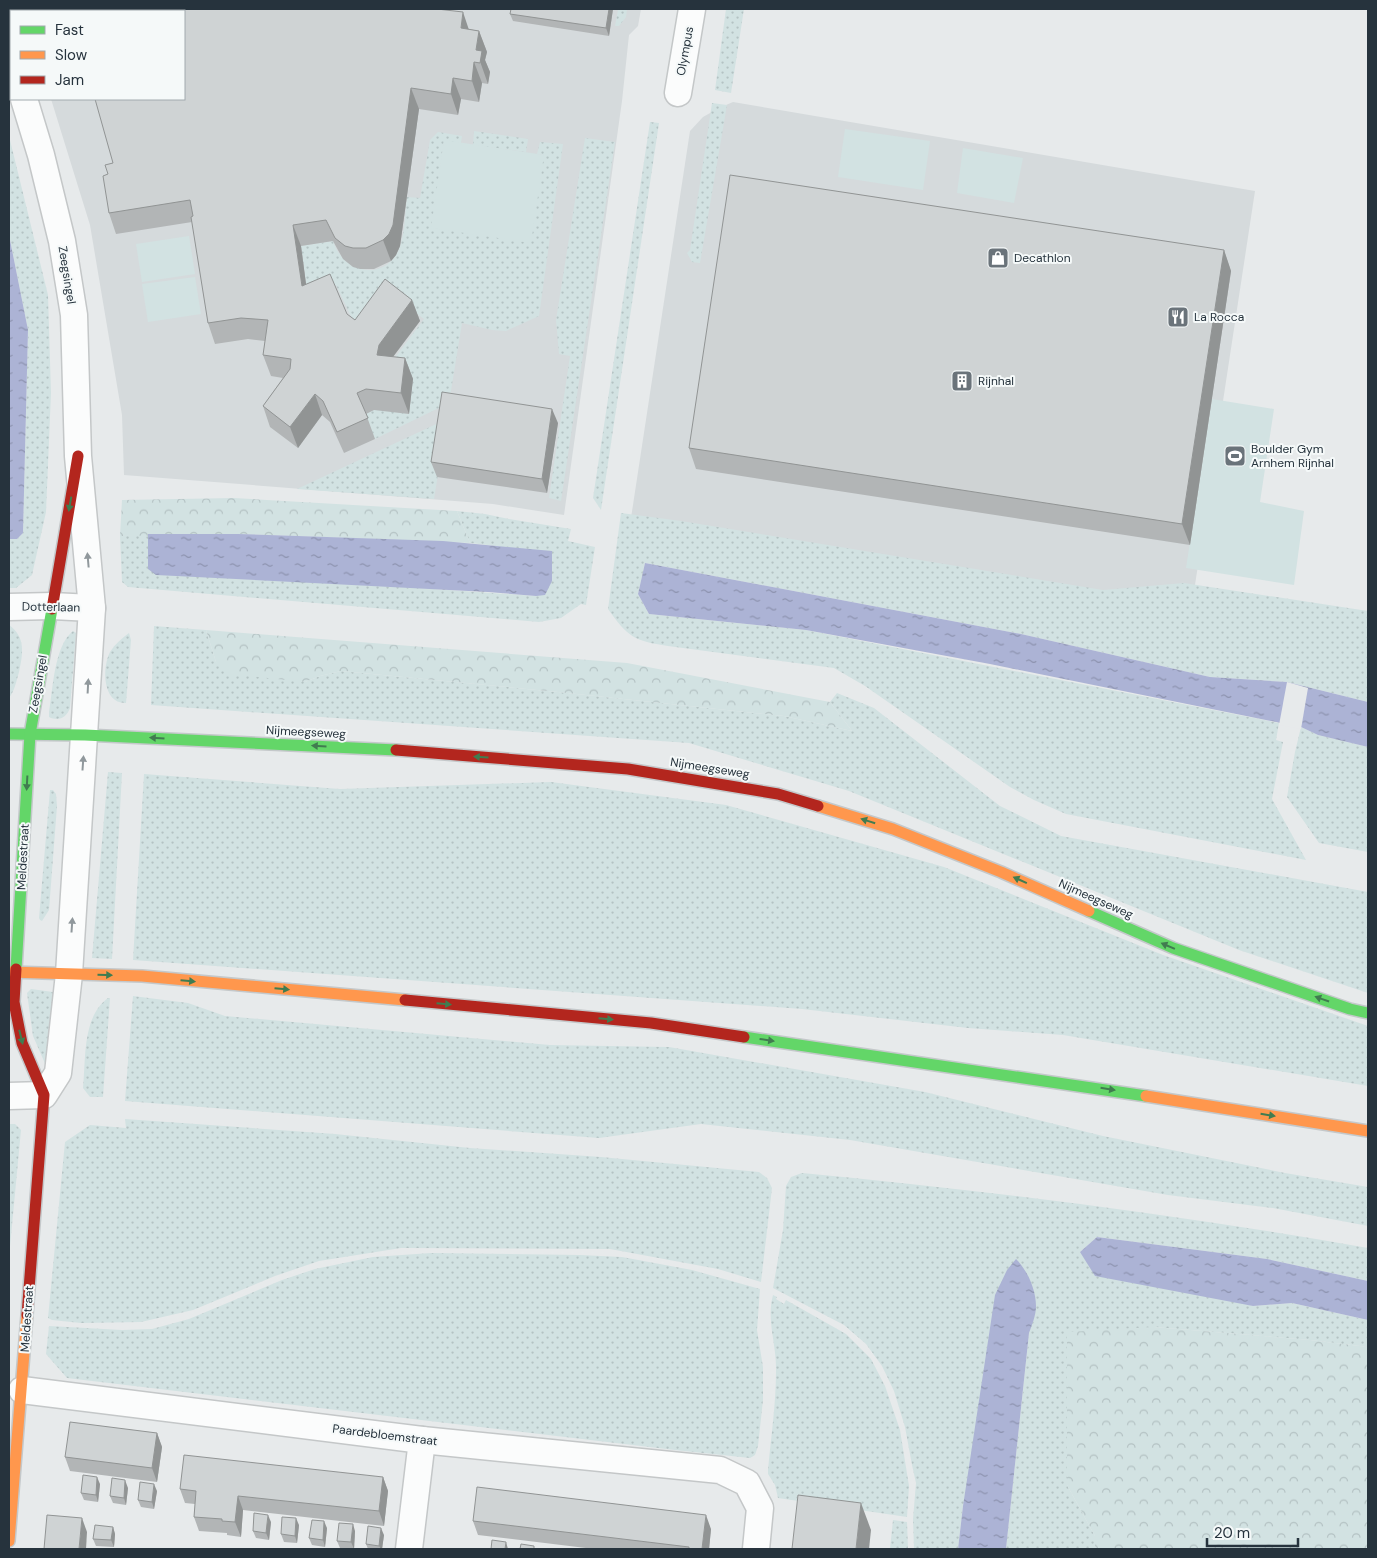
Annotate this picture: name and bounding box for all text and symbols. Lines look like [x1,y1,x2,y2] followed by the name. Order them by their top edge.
[10,10,185,100] legend
[55,20,84,40] text: Fast
[673,25,697,77] street label: Olympus
[55,45,88,65] text: Slow
[55,70,84,90] text: Jam
[55,245,79,305] street label: Zeegsingel
[986,246,1010,270] shop icon: Decathlon
[1014,250,1071,266] place label: Decathlon
[1166,305,1190,329] restaurant icon: La Rocca
[1194,309,1244,325] place label: La Rocca
[950,369,974,393] building icon: Rijnhal
[978,373,1014,389] place label: Rijnhal
[1251,441,1334,471] place label: Boulder Gym Arnhem Rijnhal
[1223,444,1247,468] sports icon: Boulder Gym Arnhem Rijnhal
[65,497,73,513] one-way arrow
[84,551,92,567] one-way arrow
[22,598,80,616] street label: Dotterlaan
[25,654,51,714] street label: Zeegsingel
[84,678,92,694] one-way arrow
[266,722,347,742] street label: Nijmeegseweg
[148,734,164,742] one-way arrow
[311,742,327,750] one-way arrow
[473,753,489,761] one-way arrow
[669,754,751,782] street label: Nijmeegseweg
[79,755,87,771] one-way arrow
[22,775,30,791] one-way arrow
[861,817,876,824] one-way arrow
[13,823,33,891] street label: Meldestraat
[1056,875,1136,923] street label: Nijmeegseweg
[1013,876,1027,884] one-way arrow
[69,917,77,933] one-way arrow
[1161,941,1175,949] one-way arrow
[98,971,114,979] one-way arrow
[180,977,196,985] one-way arrow
[275,986,291,994] one-way arrow
[1314,995,1329,1002] one-way arrow
[437,1000,453,1008] one-way arrow
[598,1015,614,1023] one-way arrow
[17,1030,25,1045] one-way arrow
[760,1036,776,1044] one-way arrow
[1100,1086,1116,1094] one-way arrow
[1260,1111,1276,1119] one-way arrow
[17,1285,37,1353] street label: Meldestraat
[332,1421,439,1449] street label: Paardebloemstraat
[1207,1516,1298,1548] scale bar
[1214,1523,1250,1543] text: 20 m

